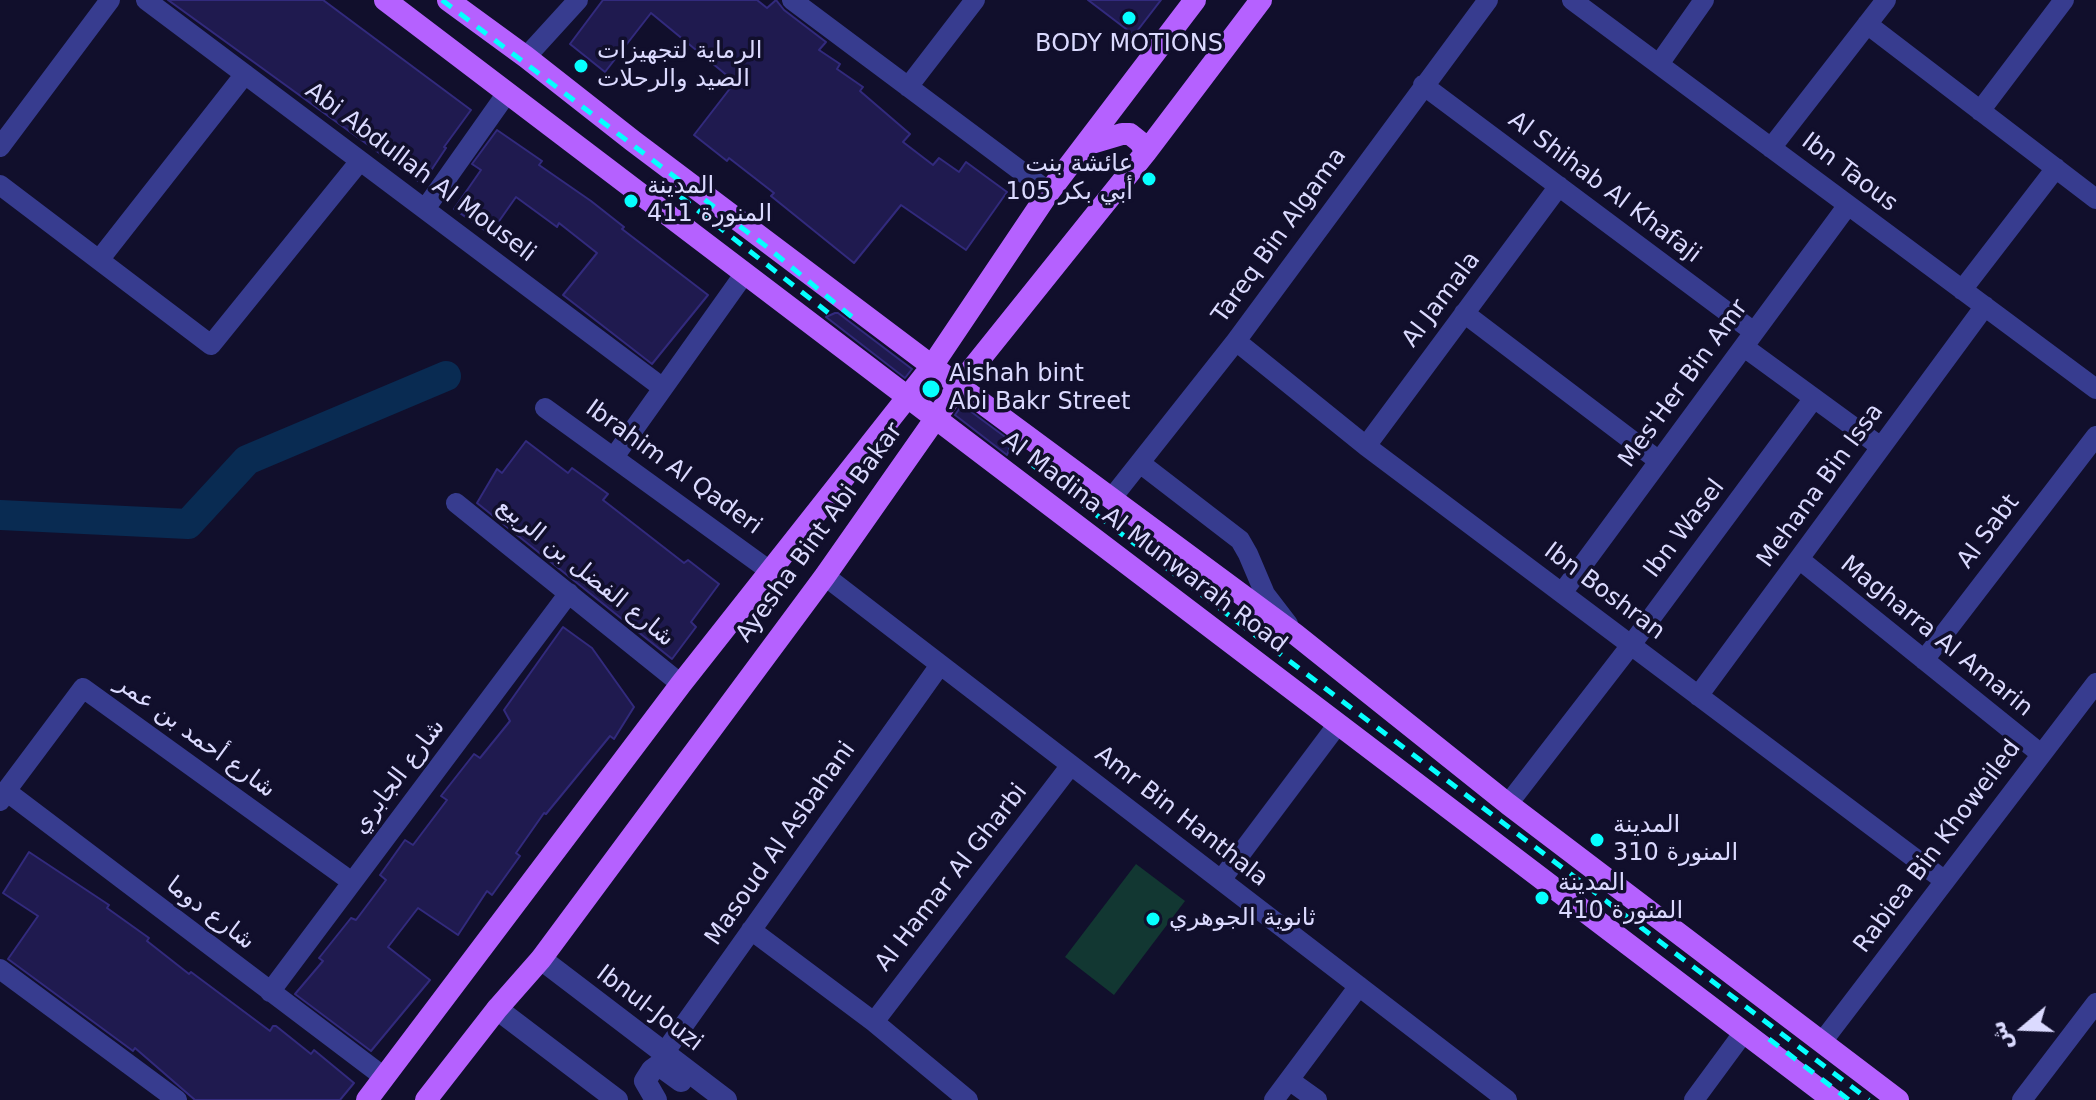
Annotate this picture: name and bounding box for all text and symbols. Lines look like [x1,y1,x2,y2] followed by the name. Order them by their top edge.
[1120,9,1138,27] marker: BODY MOTIONS
[1035,31,1223,59] place label: BODY MOTIONS
[597,38,762,94] place label: الرماية لتجهيزات الصيد والرحلات
[572,57,590,75] marker: الرماية لتجهيزات الصيد والرحلات
[299,77,541,269] street label: Abi Abdullah Al Mouseli
[1502,106,1706,270] street label: Al Shihab Al Khafaji
[1795,128,1903,218] street label: Ibn Taous
[1207,143,1353,329] street label: Tareq Bin Algama
[1005,151,1133,207] place label: عائشة بنت أبي بكر 105
[1140,170,1158,188] marker: عائشة بنت أبي بكر 105
[647,173,772,229] place label: المدينة المنورة 411
[622,192,640,210] marker: المدينة المنورة 411
[1397,247,1487,353] street label: Al Jamala
[1613,294,1755,474] street label: Mes'Her Bin Amr
[949,361,1130,417] place label: Aishah bint Abi Bakr Street
[920,378,942,400] marker: Aishah bint Abi Bakr Street
[579,394,767,542] street label: Ibrahim Al Qaderi
[1752,398,1890,574] street label: Mehana Bin Issa
[731,418,909,648] street label: Ayesha Bint Abi Bakar
[996,426,1292,660] street label: Al Madina Al Munwarah Road
[1639,474,1731,584] street label: Ibn Wasel
[1952,489,2026,575] street label: Al Sabt
[490,493,680,653] street label: شارع الفضل بن الربيع
[1538,537,1670,647] street label: Ibn Boshran
[1834,551,2038,723] street label: Magharra Al Amarin
[109,669,281,805] street label: شارع أحمد بن عمر
[346,714,452,840] street label: شارع الجابري
[1849,735,2027,959] street label: Rabiea Bin Khoweiled
[700,737,862,951] street label: Masoud Al Asbahani
[1089,740,1273,894] street label: Amr Bin Hanthala
[870,778,1034,978] street label: Al Hamar Al Gharbi
[1613,812,1738,868] place label: المدينة المنورة 310
[1588,831,1606,849] marker: المدينة المنورة 310
[1558,870,1683,926] place label: المدينة المنورة 410
[160,871,260,957] street label: شارع دوما
[1533,889,1551,907] marker: المدينة المنورة 410
[1169,905,1316,933] place label: ثانوية الجوهري
[1144,910,1162,928] marker: ثانوية الجوهري
[590,960,708,1058] street label: Ibnul-Jouzi
[1984,988,2064,1068] north arrow
[1984,1018,2018,1054] text: ش

